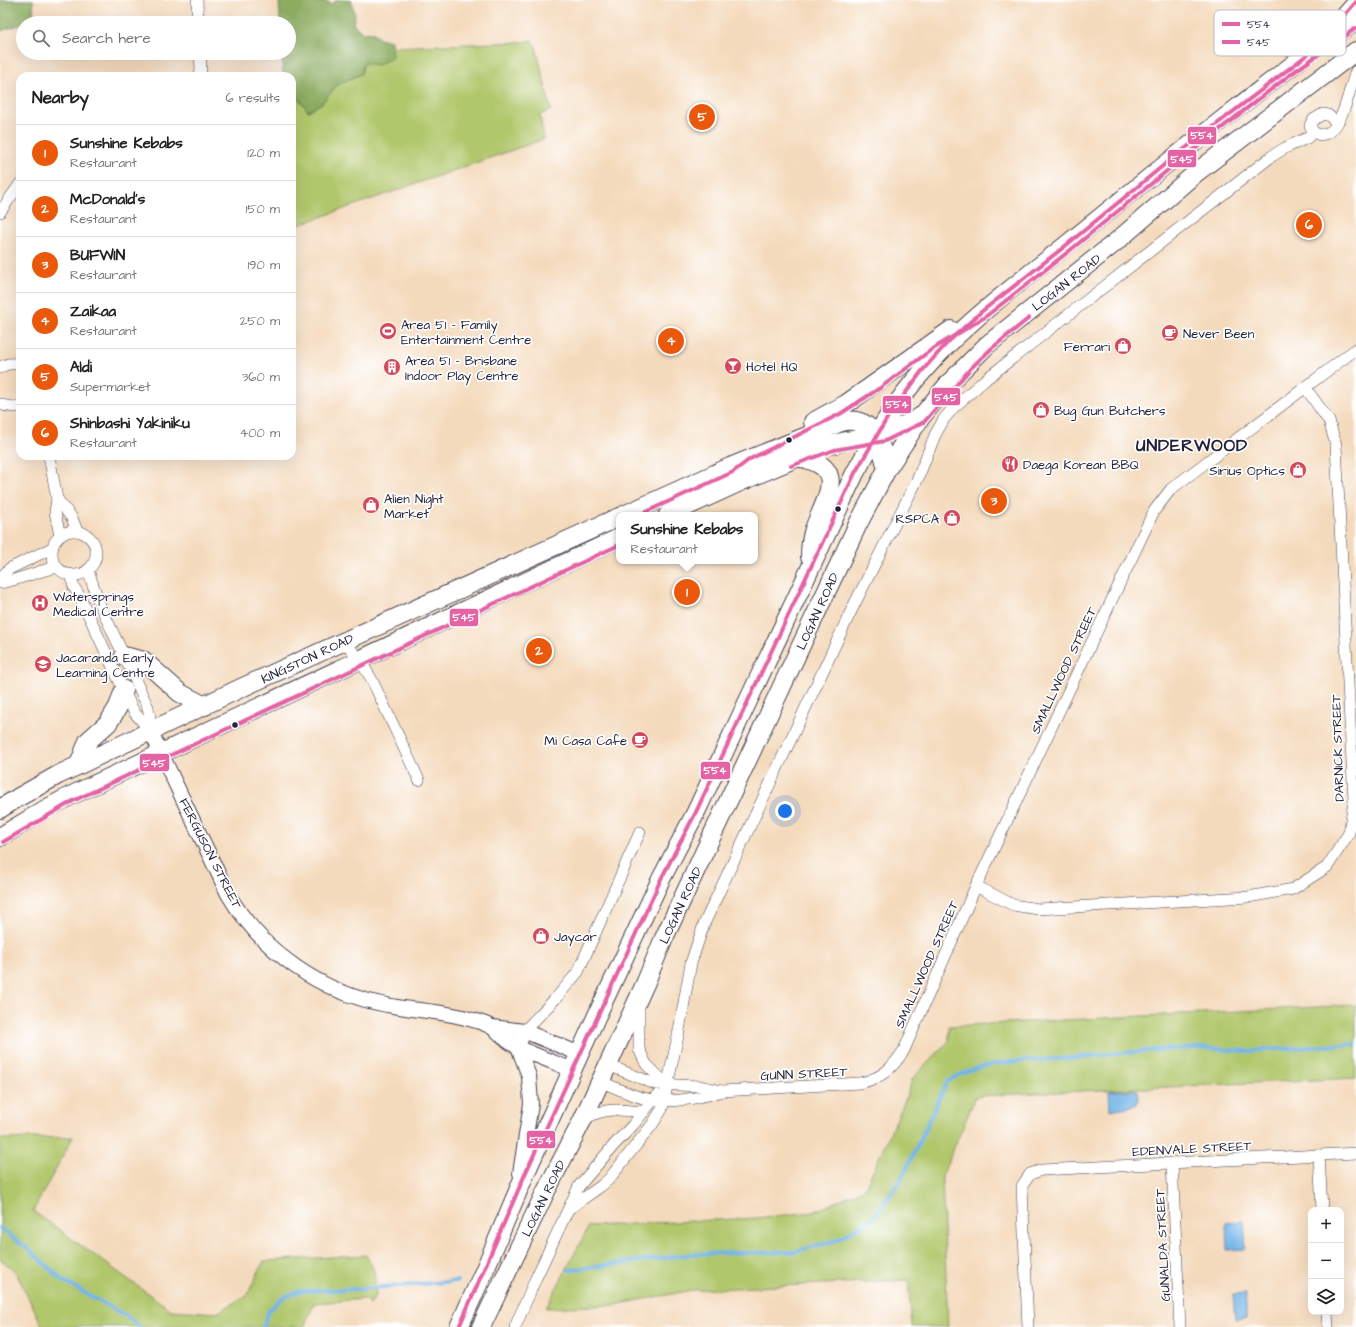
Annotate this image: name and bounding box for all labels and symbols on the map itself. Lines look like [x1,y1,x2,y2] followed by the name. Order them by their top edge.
[1214,10,1346,56] legend
[1247,17,1271,32] text: 554
[1247,35,1270,50] text: 545
[689,102,715,132] pin: 5
[1187,126,1217,145] line badge: 554
[1190,128,1214,143] text: 554
[1167,149,1197,168] line badge: 545
[1170,152,1194,167] text: 545
[1296,210,1322,240] pin: 6
[1028,250,1105,315] street label: LOGAN ROAD
[401,316,531,349] place label: Area 51 - Family Entertainment Centre
[378,321,398,341] sports icon: Area 51 - Family Entertainment Centre
[1160,323,1180,343] cafe icon: Never Been
[1183,325,1255,343] place label: Never Been
[658,326,684,356] pin: 4
[1113,336,1133,356] shop icon: Ferrari
[1064,338,1110,356] place label: Ferrari
[405,352,519,386] place label: Area 51 - Brisbane Indoor Play Centre
[723,356,743,376] bar icon: Hotel HQ
[382,357,402,377] building icon: Area 51 - Brisbane Indoor Play Centre
[746,358,798,376] place label: Hotel HQ
[931,387,961,406] line badge: 545
[934,390,958,405] text: 545
[882,395,912,414] line badge: 554
[885,397,909,412] text: 554
[1031,400,1051,420] shop icon: Bug Gun Butchers
[1054,402,1166,421] place label: Bug Gun Butchers
[1136,434,1248,458] district label: UNDERWOOD
[784,435,794,445] unlabelled marker
[1000,454,1020,474] restaurant icon: Daega Korean BBQ
[1023,456,1139,475] place label: Daega Korean BBQ
[1288,460,1308,480] shop icon: Sirius Optics
[1209,462,1285,480] place label: Sirius Optics
[981,486,1007,516] pin: 3
[384,490,444,523] place label: Alien Night Market
[361,495,381,515] shop icon: Alien Night Market
[833,504,843,514] unlabelled marker
[942,508,962,528] shop icon: RSPCA
[896,510,940,528] place label: RSPCA
[792,569,844,653] street label: LOGAN ROAD
[674,577,700,607] pin: 1
[53,588,144,621] place label: Watersprings Medical Centre
[30,593,50,613] hospital icon: Watersprings Medical Centre
[1027,603,1102,737] street label: SMALLWOOD STREET
[449,608,479,627] line badge: 545
[452,610,476,625] text: 545
[258,629,357,688] street label: KINGSTON ROAD
[526,636,552,666] pin: 2
[56,649,155,683] place label: Jacaranda Early Learning Centre
[33,654,53,674] school or university icon: Jacaranda Early Learning Centre
[1327,693,1349,802] street label: DARNICK STREET
[230,720,240,730] unlabelled marker
[630,730,650,750] cafe icon: Mi Casa Cafe
[544,732,627,750] place label: Mi Casa Cafe
[139,753,170,772] line badge: 545
[142,756,166,771] text: 545
[700,761,731,780] line badge: 554
[703,763,727,778] text: 554
[174,795,246,913] street label: FERGUSON STREET
[775,801,795,821] your location
[655,863,707,947] street label: LOGAN ROAD
[891,897,964,1031] street label: SMALLWOOD STREET
[531,926,551,946] shop icon: Jaycar
[554,928,597,947] place label: Jaycar
[760,1063,849,1085] street label: GUNN STREET
[526,1130,556,1149] line badge: 554
[529,1133,553,1148] text: 554
[1132,1137,1253,1161] street label: EDENVALE STREET
[518,1157,570,1240] street label: LOGAN ROAD
[1151,1187,1175,1302] street label: GUNALDA STREET

